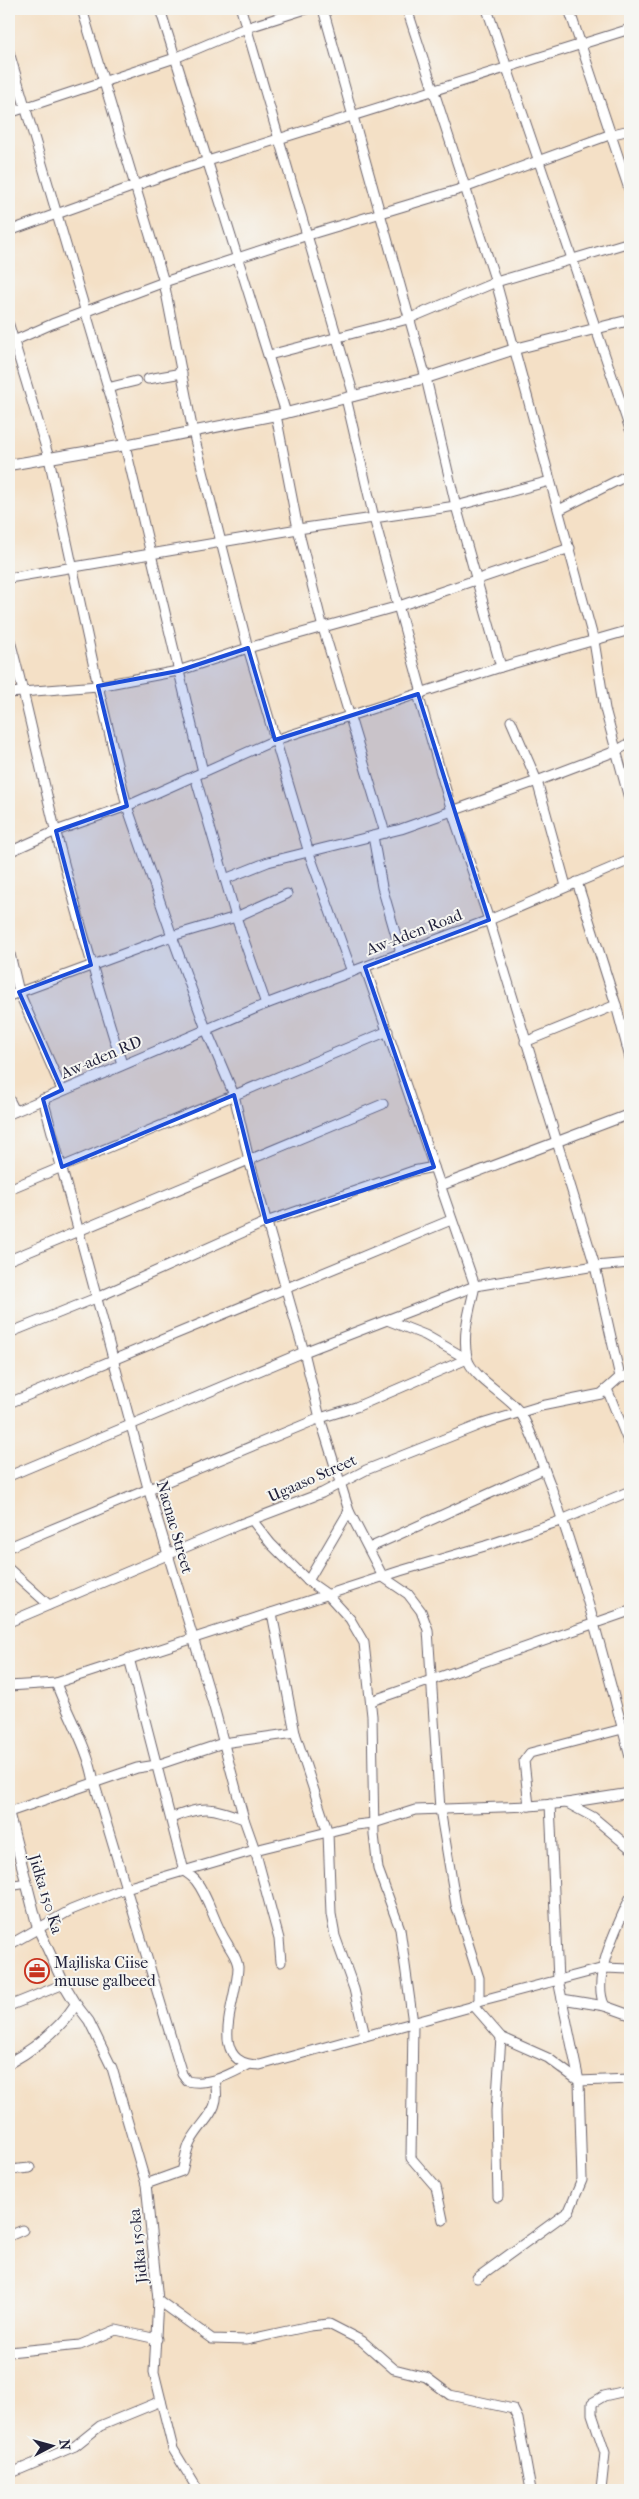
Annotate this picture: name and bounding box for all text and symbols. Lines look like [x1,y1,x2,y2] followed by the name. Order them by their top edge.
[362,905,465,959] street label: Aw-Aden Road
[57,1031,144,1083] street label: Aw-aden RD
[265,1450,360,1506] street label: Ugaaso Street
[153,1478,197,1576] street label: Nacnac Street
[24,1850,67,1937] street label: Jidka 150 Ka
[54,1953,156,1990] place label: Majliska Ciise muuse galbeed
[24,1958,50,1984] office icon: Majliska Ciise muuse galbeed
[125,2207,152,2286] street label: Jidka 150ka
[28,2422,78,2472] north arrow
[55,2439,73,2451] text: N

